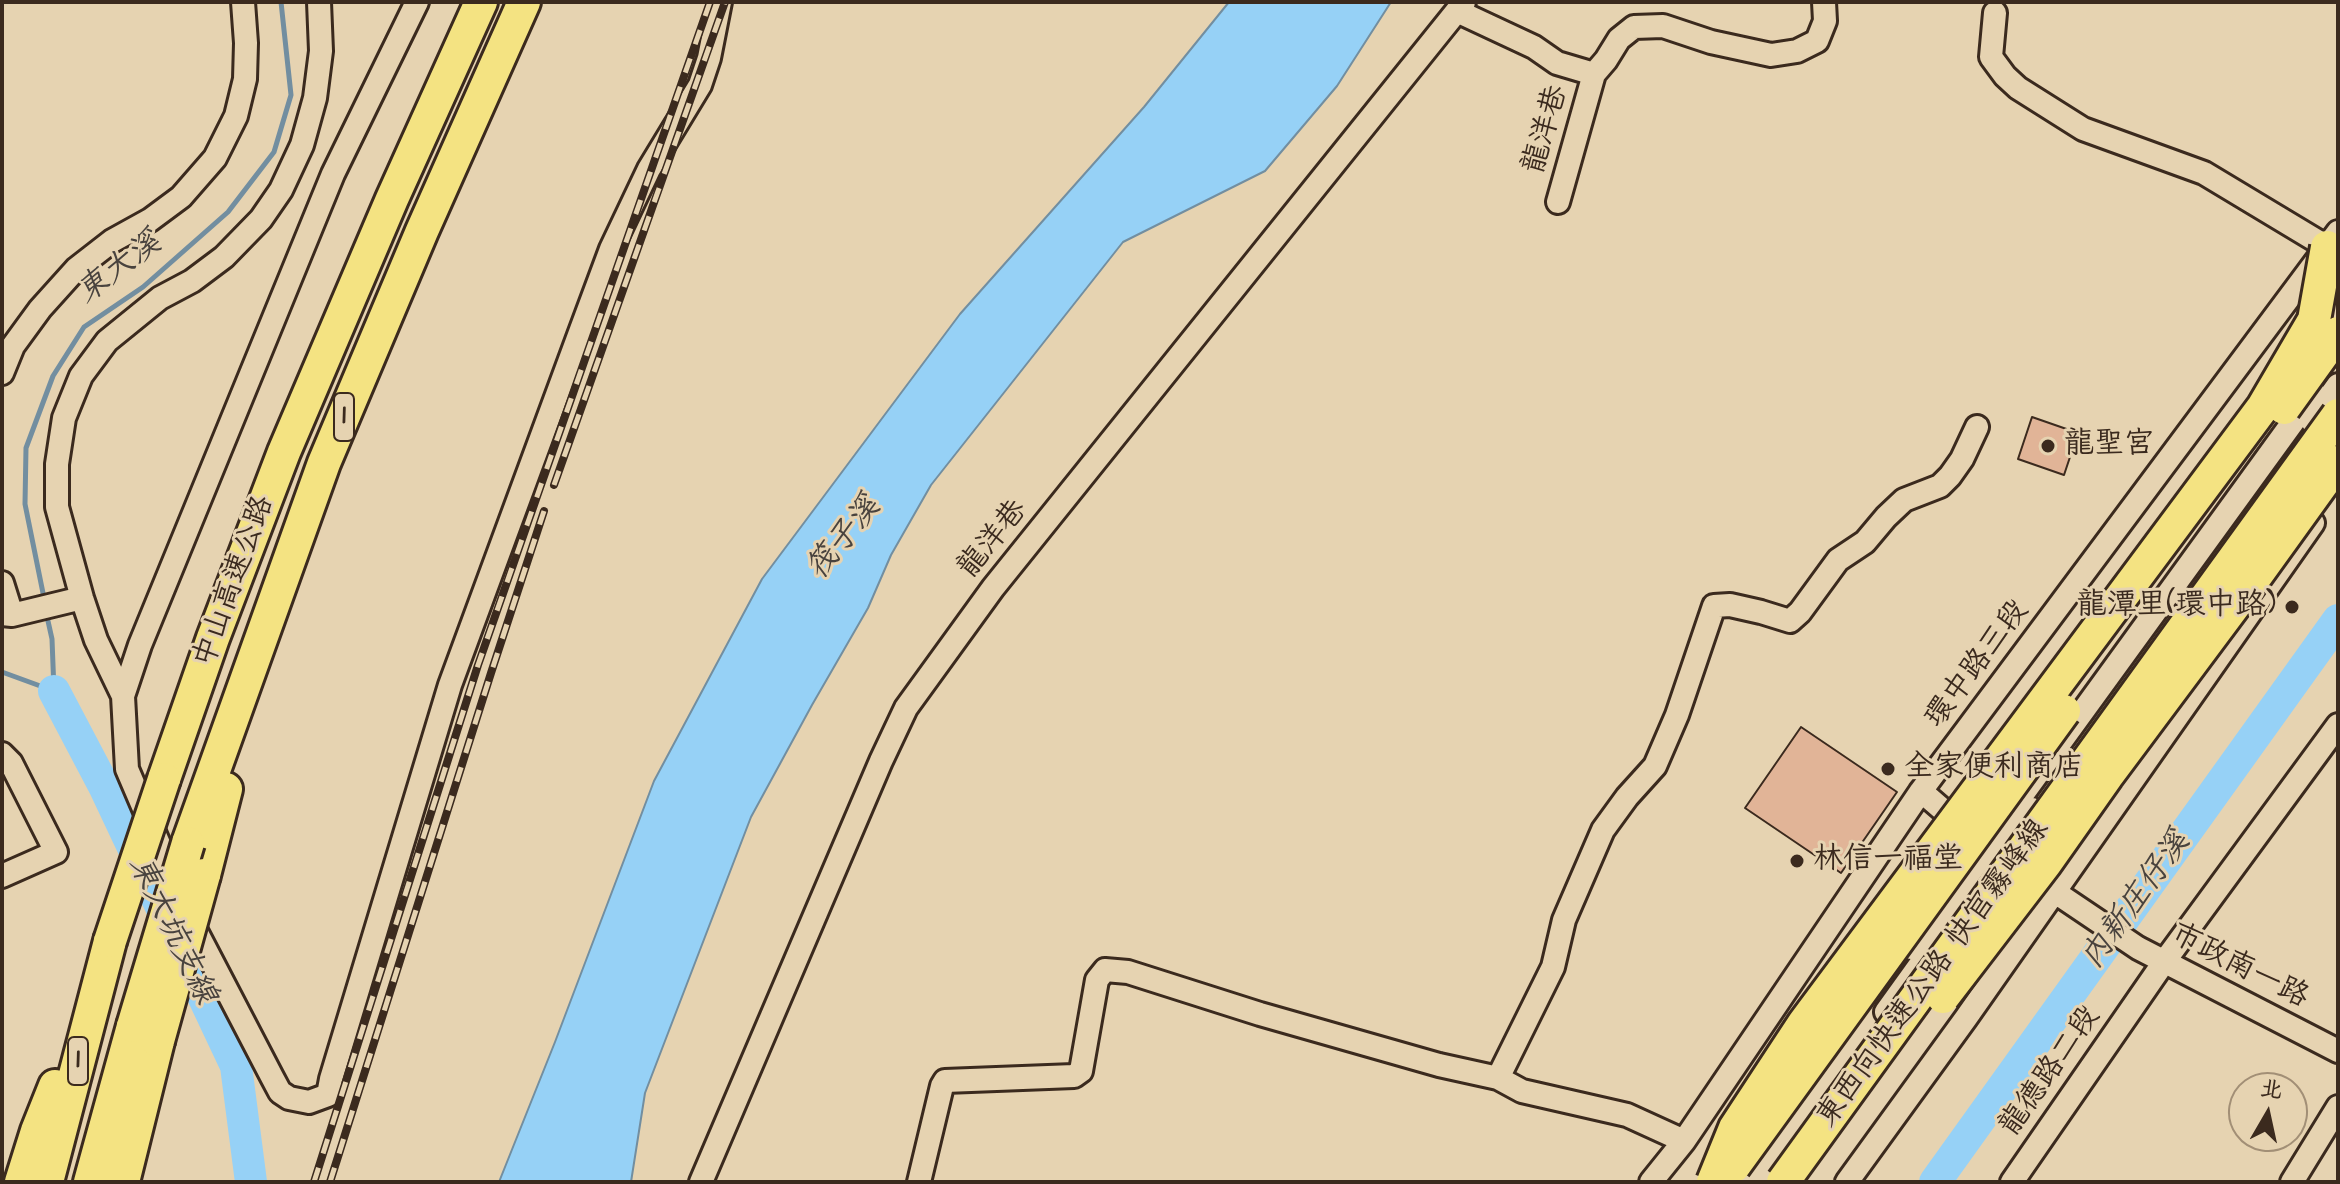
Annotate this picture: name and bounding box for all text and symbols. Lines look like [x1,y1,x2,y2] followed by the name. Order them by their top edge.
[1517,82,1577,178] street label: 龍洋巷
[70,225,170,313] water label: 東大溪
[334,393,354,441] road number: 1
[2064,428,2154,464] place label: 龍聖宮
[2039,437,2057,455] marker: 龍聖宮
[800,490,890,588] water label: 筏子溪
[187,491,283,673] street label: 中山高速公路
[952,494,1036,586] street label: 龍洋巷
[2077,589,2276,625] place label: 龍潭里(環中路)
[1918,594,2038,736] street label: 環中路三段
[2283,598,2301,616] marker: 龍潭里(環中路)
[1904,751,2084,787] place label: 全家便利商店
[1879,760,1897,778] marker: 全家便利商店
[1810,813,2058,1135] street label: 東西向快速公路 快官霧峰線
[2074,825,2200,977] water label: 內新庄仔溪
[1813,843,1963,879] place label: 林信一福堂
[119,851,223,1011] water label: 東大坑支線
[1788,852,1806,870] marker: 林信一福堂
[2164,917,2314,1017] street label: 市政南一路
[1993,1000,2109,1144] street label: 龍德路二段
[68,1037,88,1085] road number: 1
[2228,1072,2308,1152] north arrow
[2258,1073,2285,1107] text: 北

